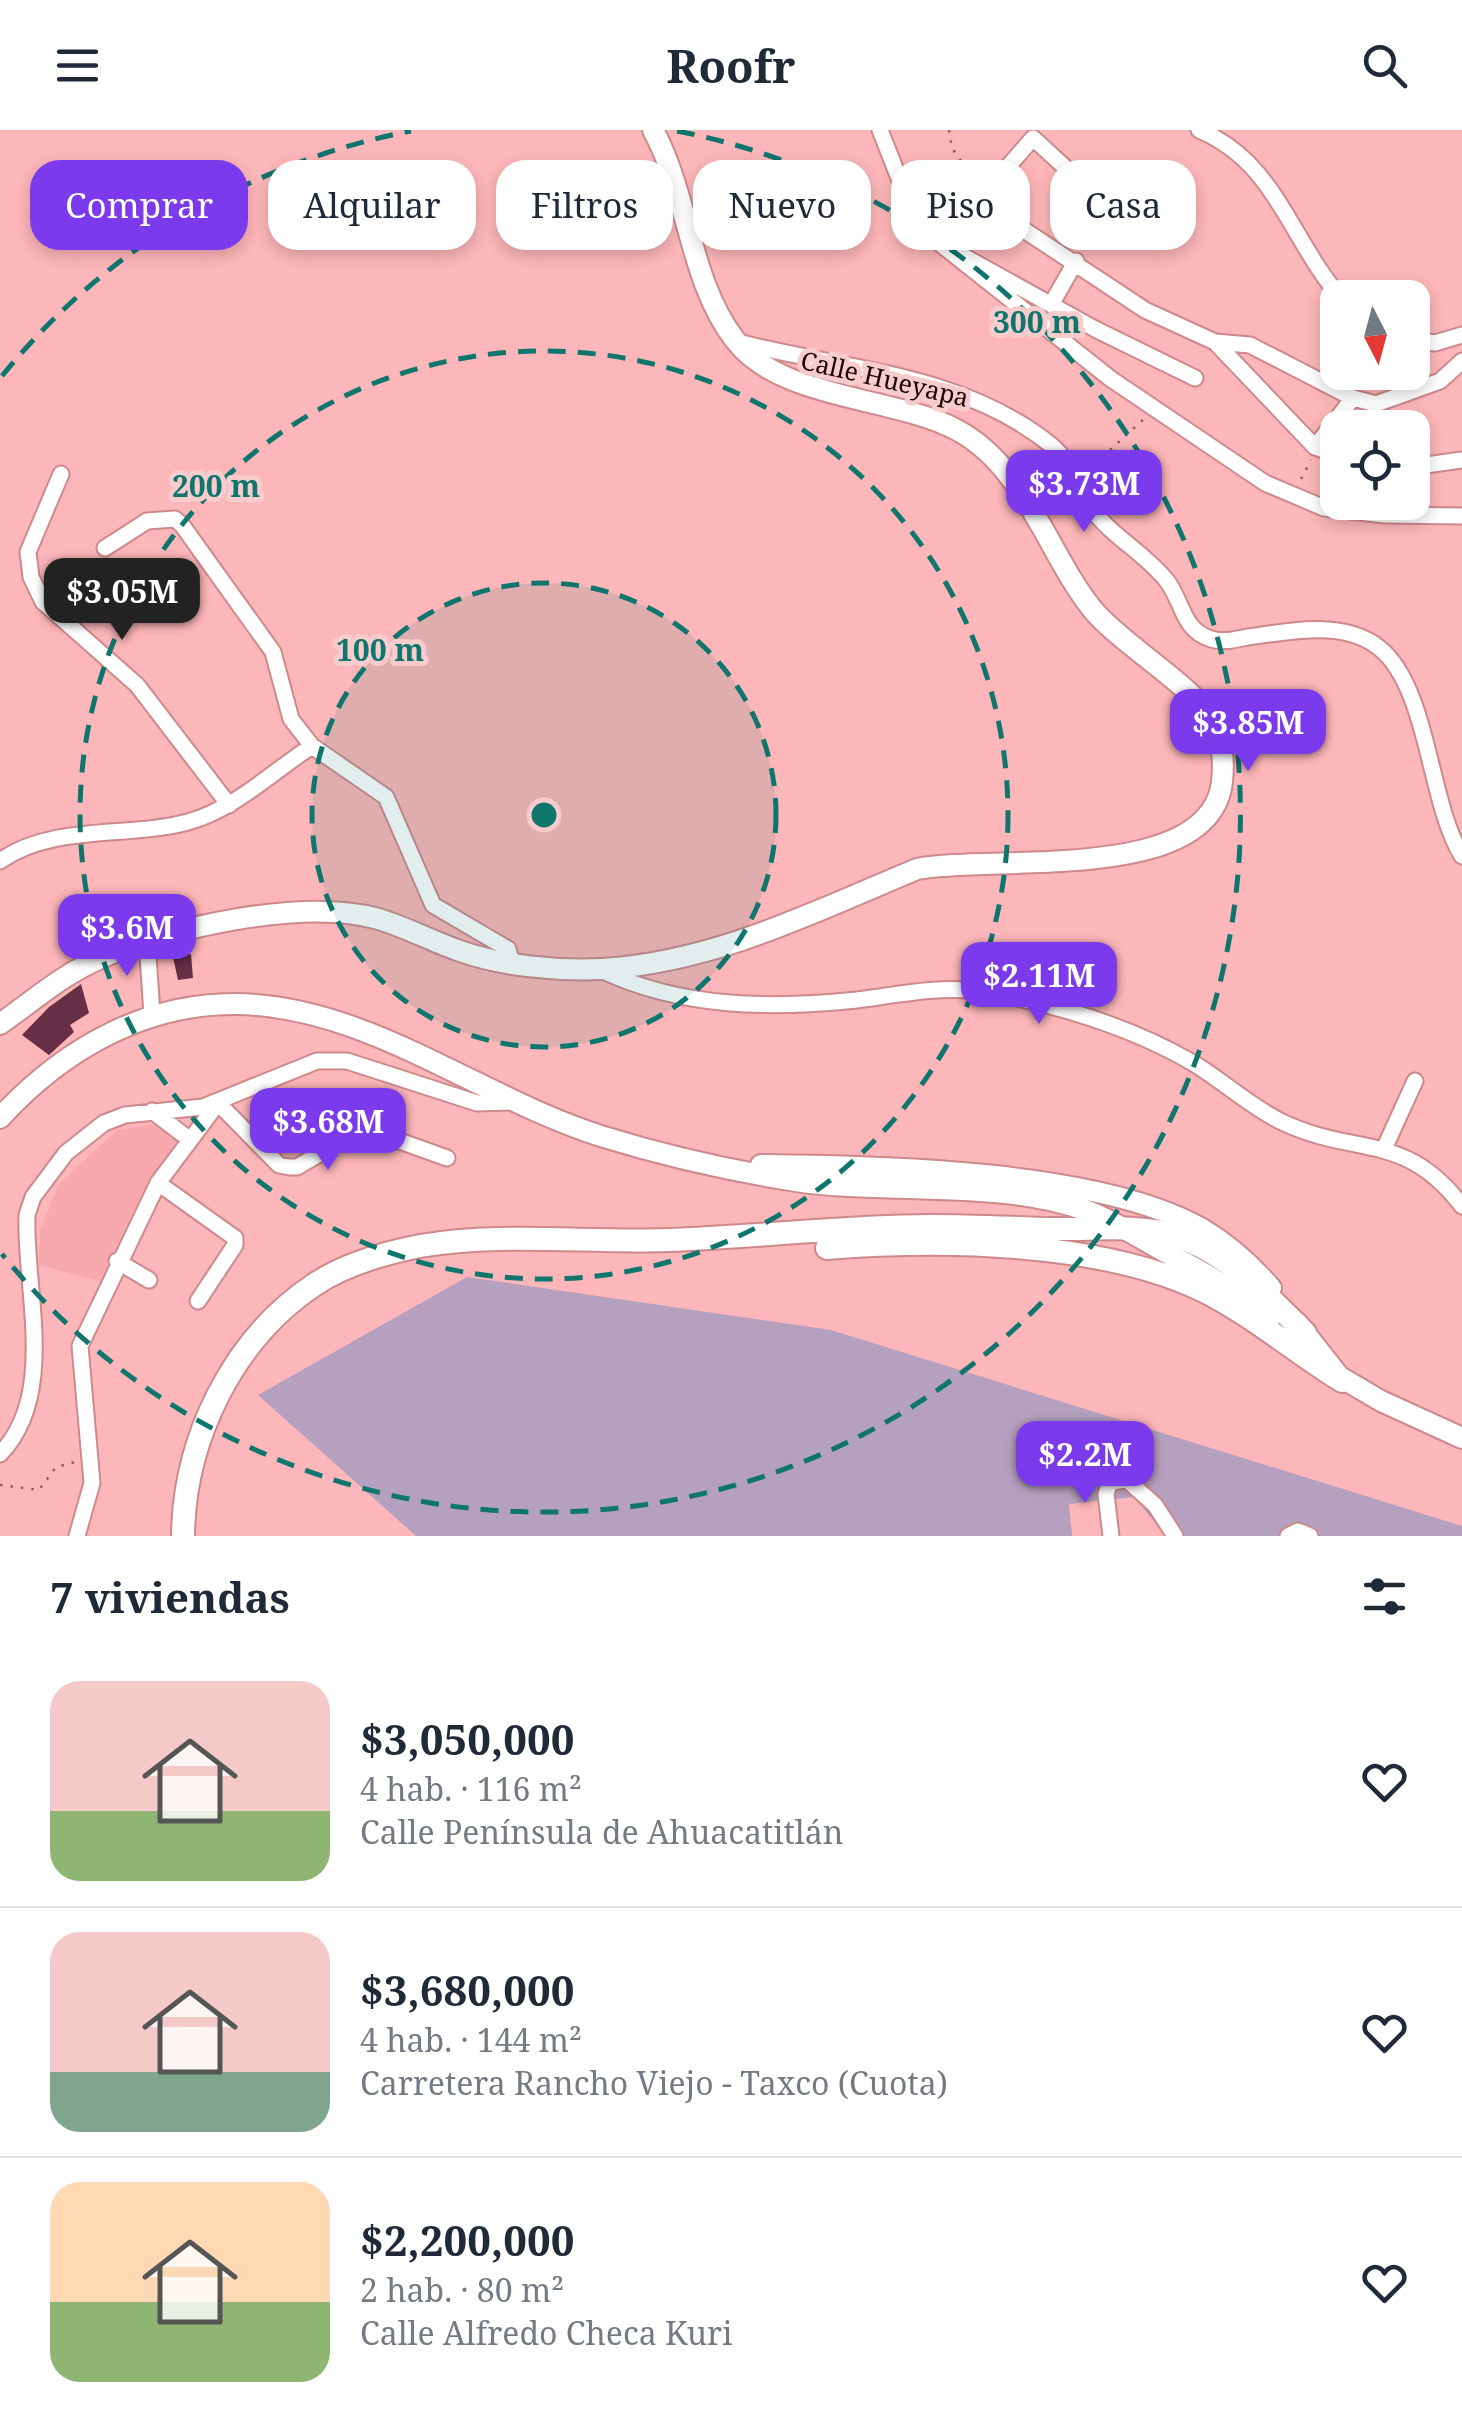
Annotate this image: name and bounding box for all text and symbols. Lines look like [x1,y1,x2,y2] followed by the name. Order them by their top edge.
[666,35,796,96] text: Roofr
[50,38,105,93] icon: menu
[1357,38,1412,93] icon: search
[30,160,248,250] chip: Comprar
[268,160,476,250] chip: Alquilar
[496,160,673,250] chip: Filtros
[693,160,871,250] chip: Nuevo
[891,160,1030,250] chip: Piso
[1050,160,1196,250] chip: Casa
[1320,280,1430,390] north arrow
[1320,280,1430,520] map controls
[993,301,1081,342] text: 300 m
[798,342,972,414] street label: Calle Hueyapa
[1320,410,1430,520] button: locate
[1003,450,1165,535] pin: $3.73M
[1028,461,1140,504] text: $3.73M
[172,465,260,506] text: 200 m
[41,558,203,643] pin: $3.05M
[66,569,178,612] text: $3.05M
[336,629,424,670] text: 100 m
[1167,689,1329,774] pin: $3.85M
[1192,700,1304,743] text: $3.85M
[526,797,562,833] centre of rings
[57,894,197,979] pin: $3.6M
[80,905,174,948] text: $3.6M
[958,942,1120,1027] pin: $2.11M
[983,953,1095,996] text: $2.11M
[247,1088,409,1173] pin: $3.68M
[272,1099,384,1142] text: $3.68M
[1015,1421,1155,1506] pin: $2.2M
[1038,1432,1132,1475] text: $2.2M
[50,1568,290,1625] text: 7 viviendas
[1357,1569,1412,1624] icon: filters
[360,1710,575,1767] text: $3,050,000
[130,1721,250,1841] icon: home
[1357,1754,1412,1809] icon: heart
[360,1767,582,1810] text: 4 hab. · 116 m²
[360,1810,843,1853] text: Calle Península de Ahuacatitlán
[360,1961,575,2018] text: $3,680,000
[130,1972,250,2092] icon: home
[1357,2005,1412,2060] icon: heart
[360,2018,582,2061] text: 4 hab. · 144 m²
[360,2061,948,2104] text: Carretera Rancho Viejo - Taxco (Cuota)
[360,2211,575,2268] text: $2,200,000
[130,2222,250,2342] icon: home
[1357,2255,1412,2310] icon: heart
[360,2268,564,2311] text: 2 hab. · 80 m²
[360,2311,732,2354] text: Calle Alfredo Checa Kuri

